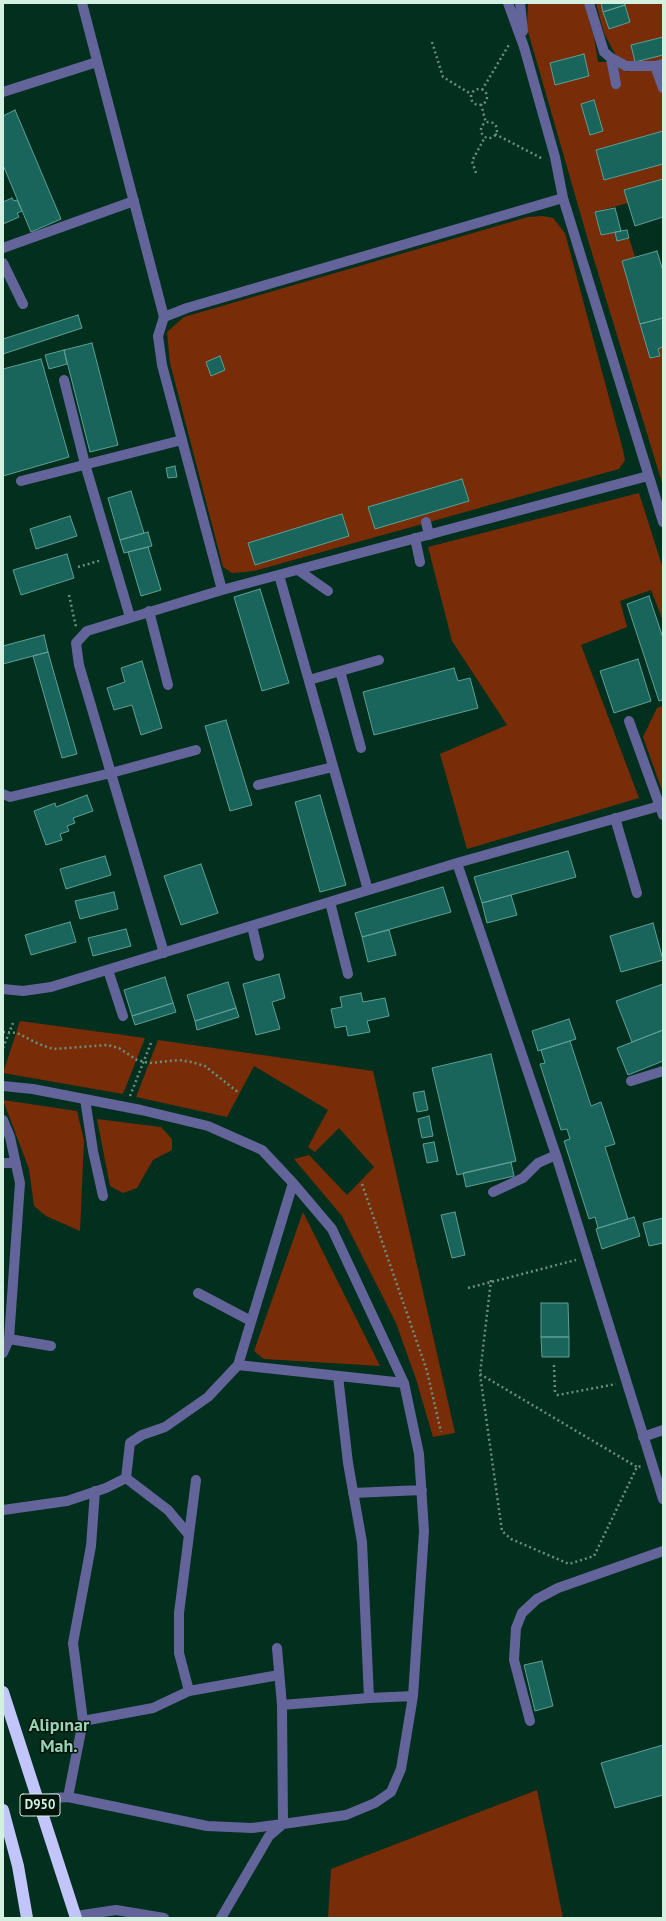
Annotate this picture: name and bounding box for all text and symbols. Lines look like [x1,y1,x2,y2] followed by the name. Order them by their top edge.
[29,1715,89,1758] district label: Alipınar Mah.
[20,1794,60,1816] road number: D950

